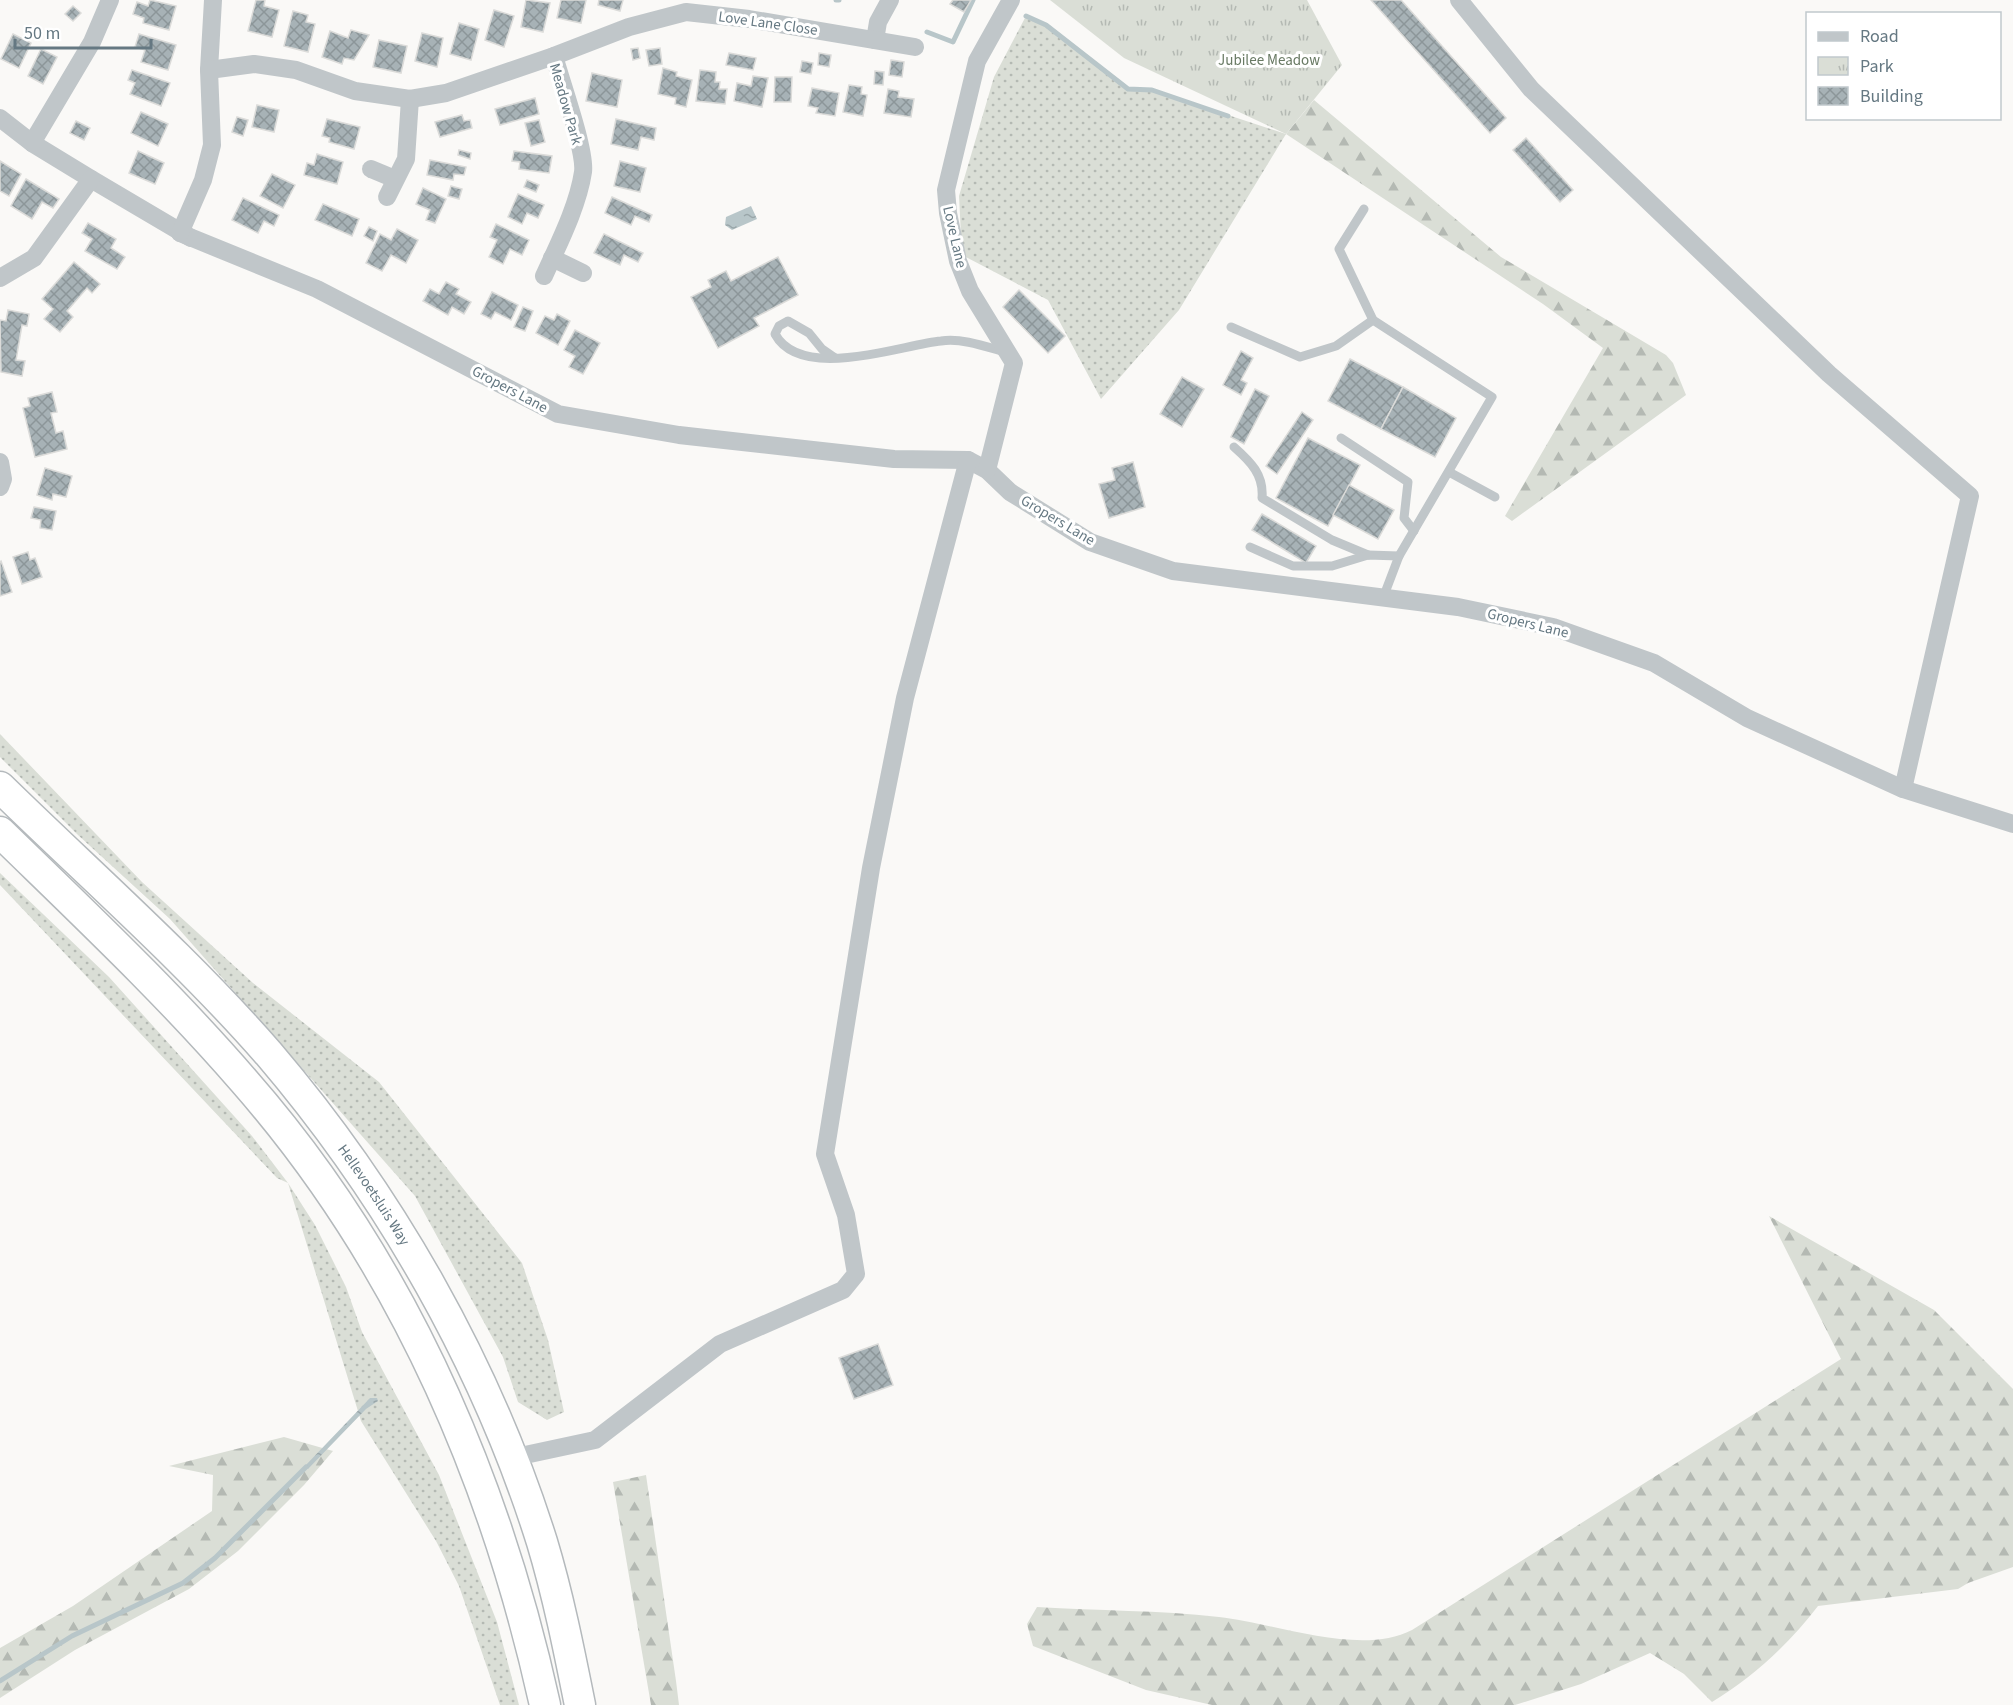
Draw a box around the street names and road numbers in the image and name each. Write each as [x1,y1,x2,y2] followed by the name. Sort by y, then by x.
[717,6,819,41] street label: Love Lane Close
[544,61,587,148] street label: Meadow Park
[937,204,972,270] street label: Love Lane
[468,361,551,418] street label: Gropers Lane
[1017,490,1099,551] street label: Gropers Lane
[1485,603,1571,644] street label: Gropers Lane
[332,1140,415,1250] street label: Hellevoetsluis Way

